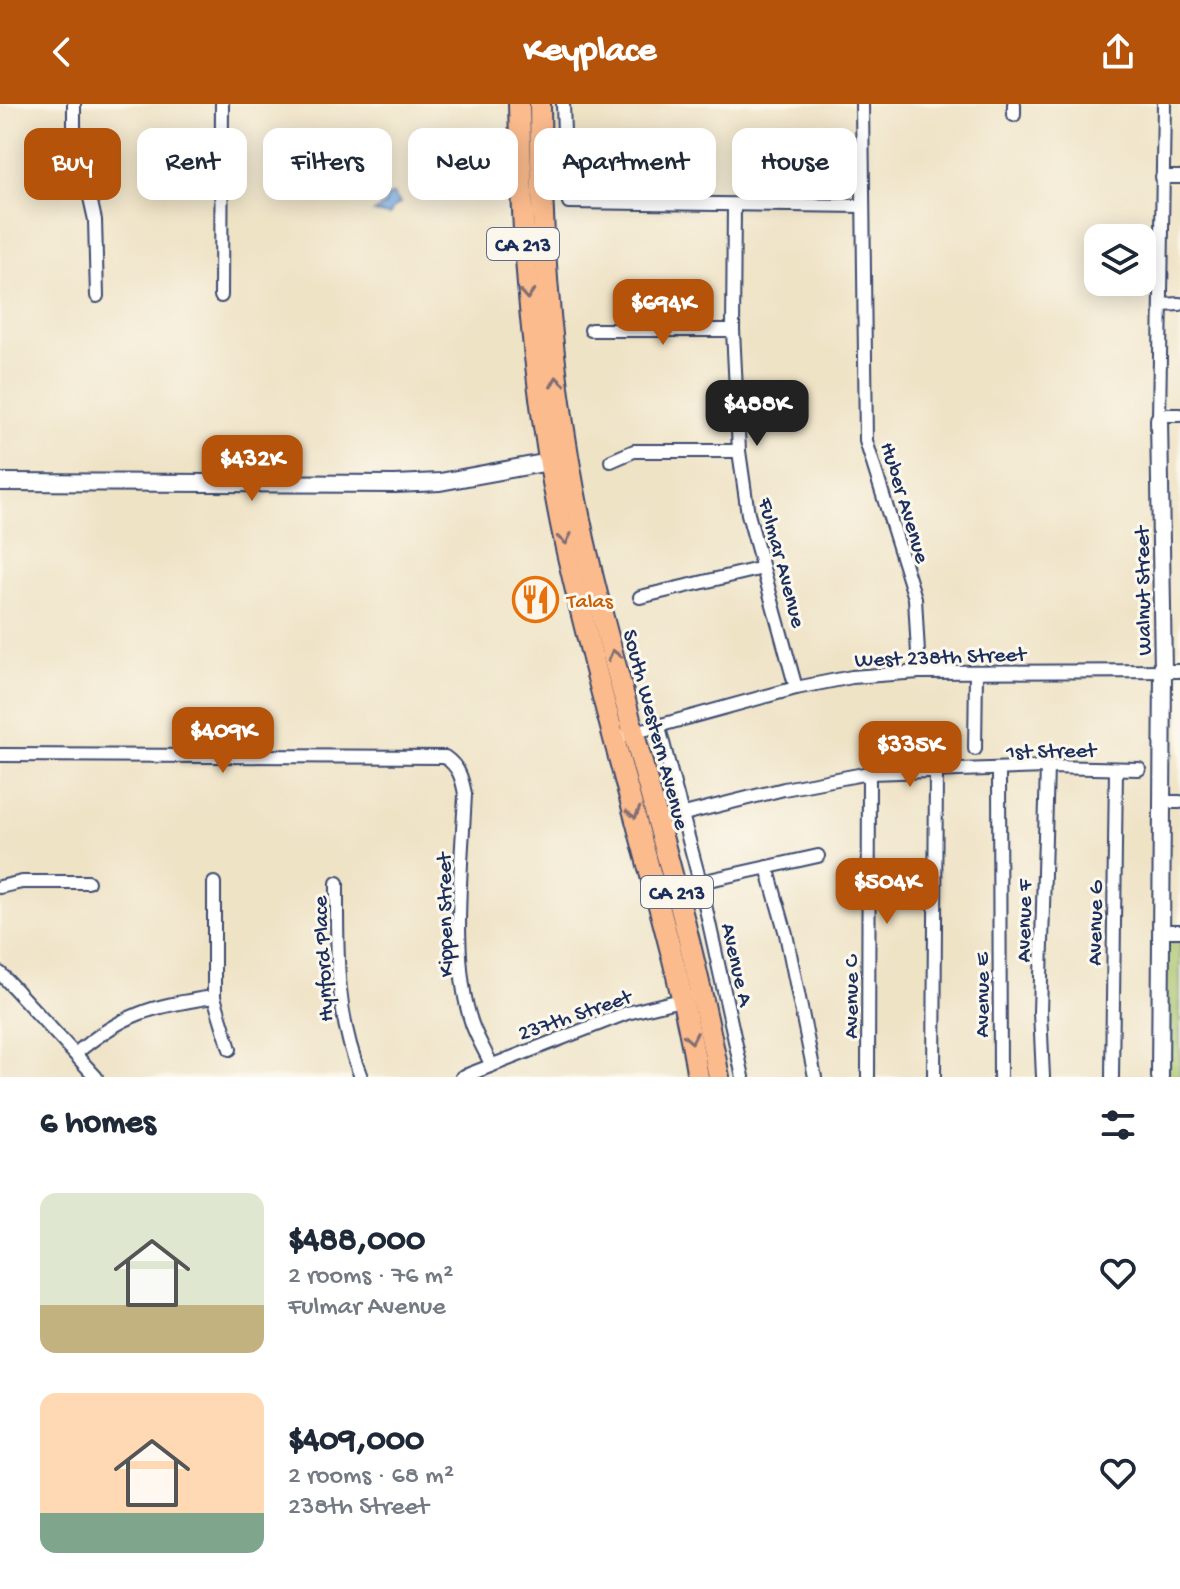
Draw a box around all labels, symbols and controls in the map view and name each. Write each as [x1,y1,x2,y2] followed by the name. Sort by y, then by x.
[40,30,84,74] icon: back
[1096,30,1140,74] icon: share
[524,31,656,74] text: Keyplace
[24,128,121,200] chip: Buy
[137,128,247,200] chip: Rent
[263,128,392,200] chip: Filters
[408,128,518,200] chip: New
[534,128,716,200] chip: Apartment
[732,128,857,200] chip: House
[1084,224,1156,296] map controls
[1084,224,1156,296] button: layers
[487,228,559,260] road number: CA 213
[607,279,719,347] pin: $694K
[518,288,535,301] one-way arrow
[631,289,695,320] text: $694K
[549,375,566,388] one-way arrow
[701,380,813,448] pin: $488K
[724,390,790,421] text: $488K
[196,435,308,503] pin: $432K
[872,440,934,567] street label: Huber Avenue
[220,445,284,476] text: $432K
[750,494,810,631] street label: Fulmar Avenue
[1131,524,1159,656] street label: Walnut Street
[555,532,572,546] one-way arrow
[512,575,560,623] restaurant icon: Talas
[565,590,614,616] place label: Talas
[615,627,694,834] street label: South Western Avenue
[854,643,1028,675] street label: West 238th Street
[607,649,623,663] one-way arrow
[167,707,279,775] pin: $409K
[190,717,256,748] text: $409K
[854,721,966,789] pin: $335K
[877,731,943,762] text: $335K
[1005,739,1098,767] street label: 1st Street
[625,806,641,820] one-way arrow
[433,851,461,977] street label: Kippen Street
[831,858,943,926] pin: $504K
[854,868,920,899] text: $504K
[641,876,713,908] road number: CA 213
[1012,878,1040,963] street label: Avenue F
[1083,879,1111,966] street label: Avenue G
[309,895,341,1022] street label: Hynford Place
[713,921,757,1010] street label: Avenue A
[971,951,997,1038] street label: Avenue E
[840,953,866,1039] street label: Avenue C
[515,985,637,1048] street label: 237th Street
[682,1031,699,1044] one-way arrow
[1096,1103,1140,1147] icon: filters
[40,1105,155,1145] text: 6 homes
[288,1222,425,1262] text: $488,000
[104,1225,200,1321] icon: home
[1096,1251,1140,1295] icon: heart
[288,1262,453,1293] text: 2 rooms · 76 m²
[288,1293,446,1324] text: Fulmar Avenue
[288,1422,424,1462] text: $409,000
[104,1425,200,1521] icon: home
[1096,1451,1140,1495] icon: heart
[288,1462,454,1493] text: 2 rooms · 68 m²
[288,1493,429,1524] text: 238th Street

